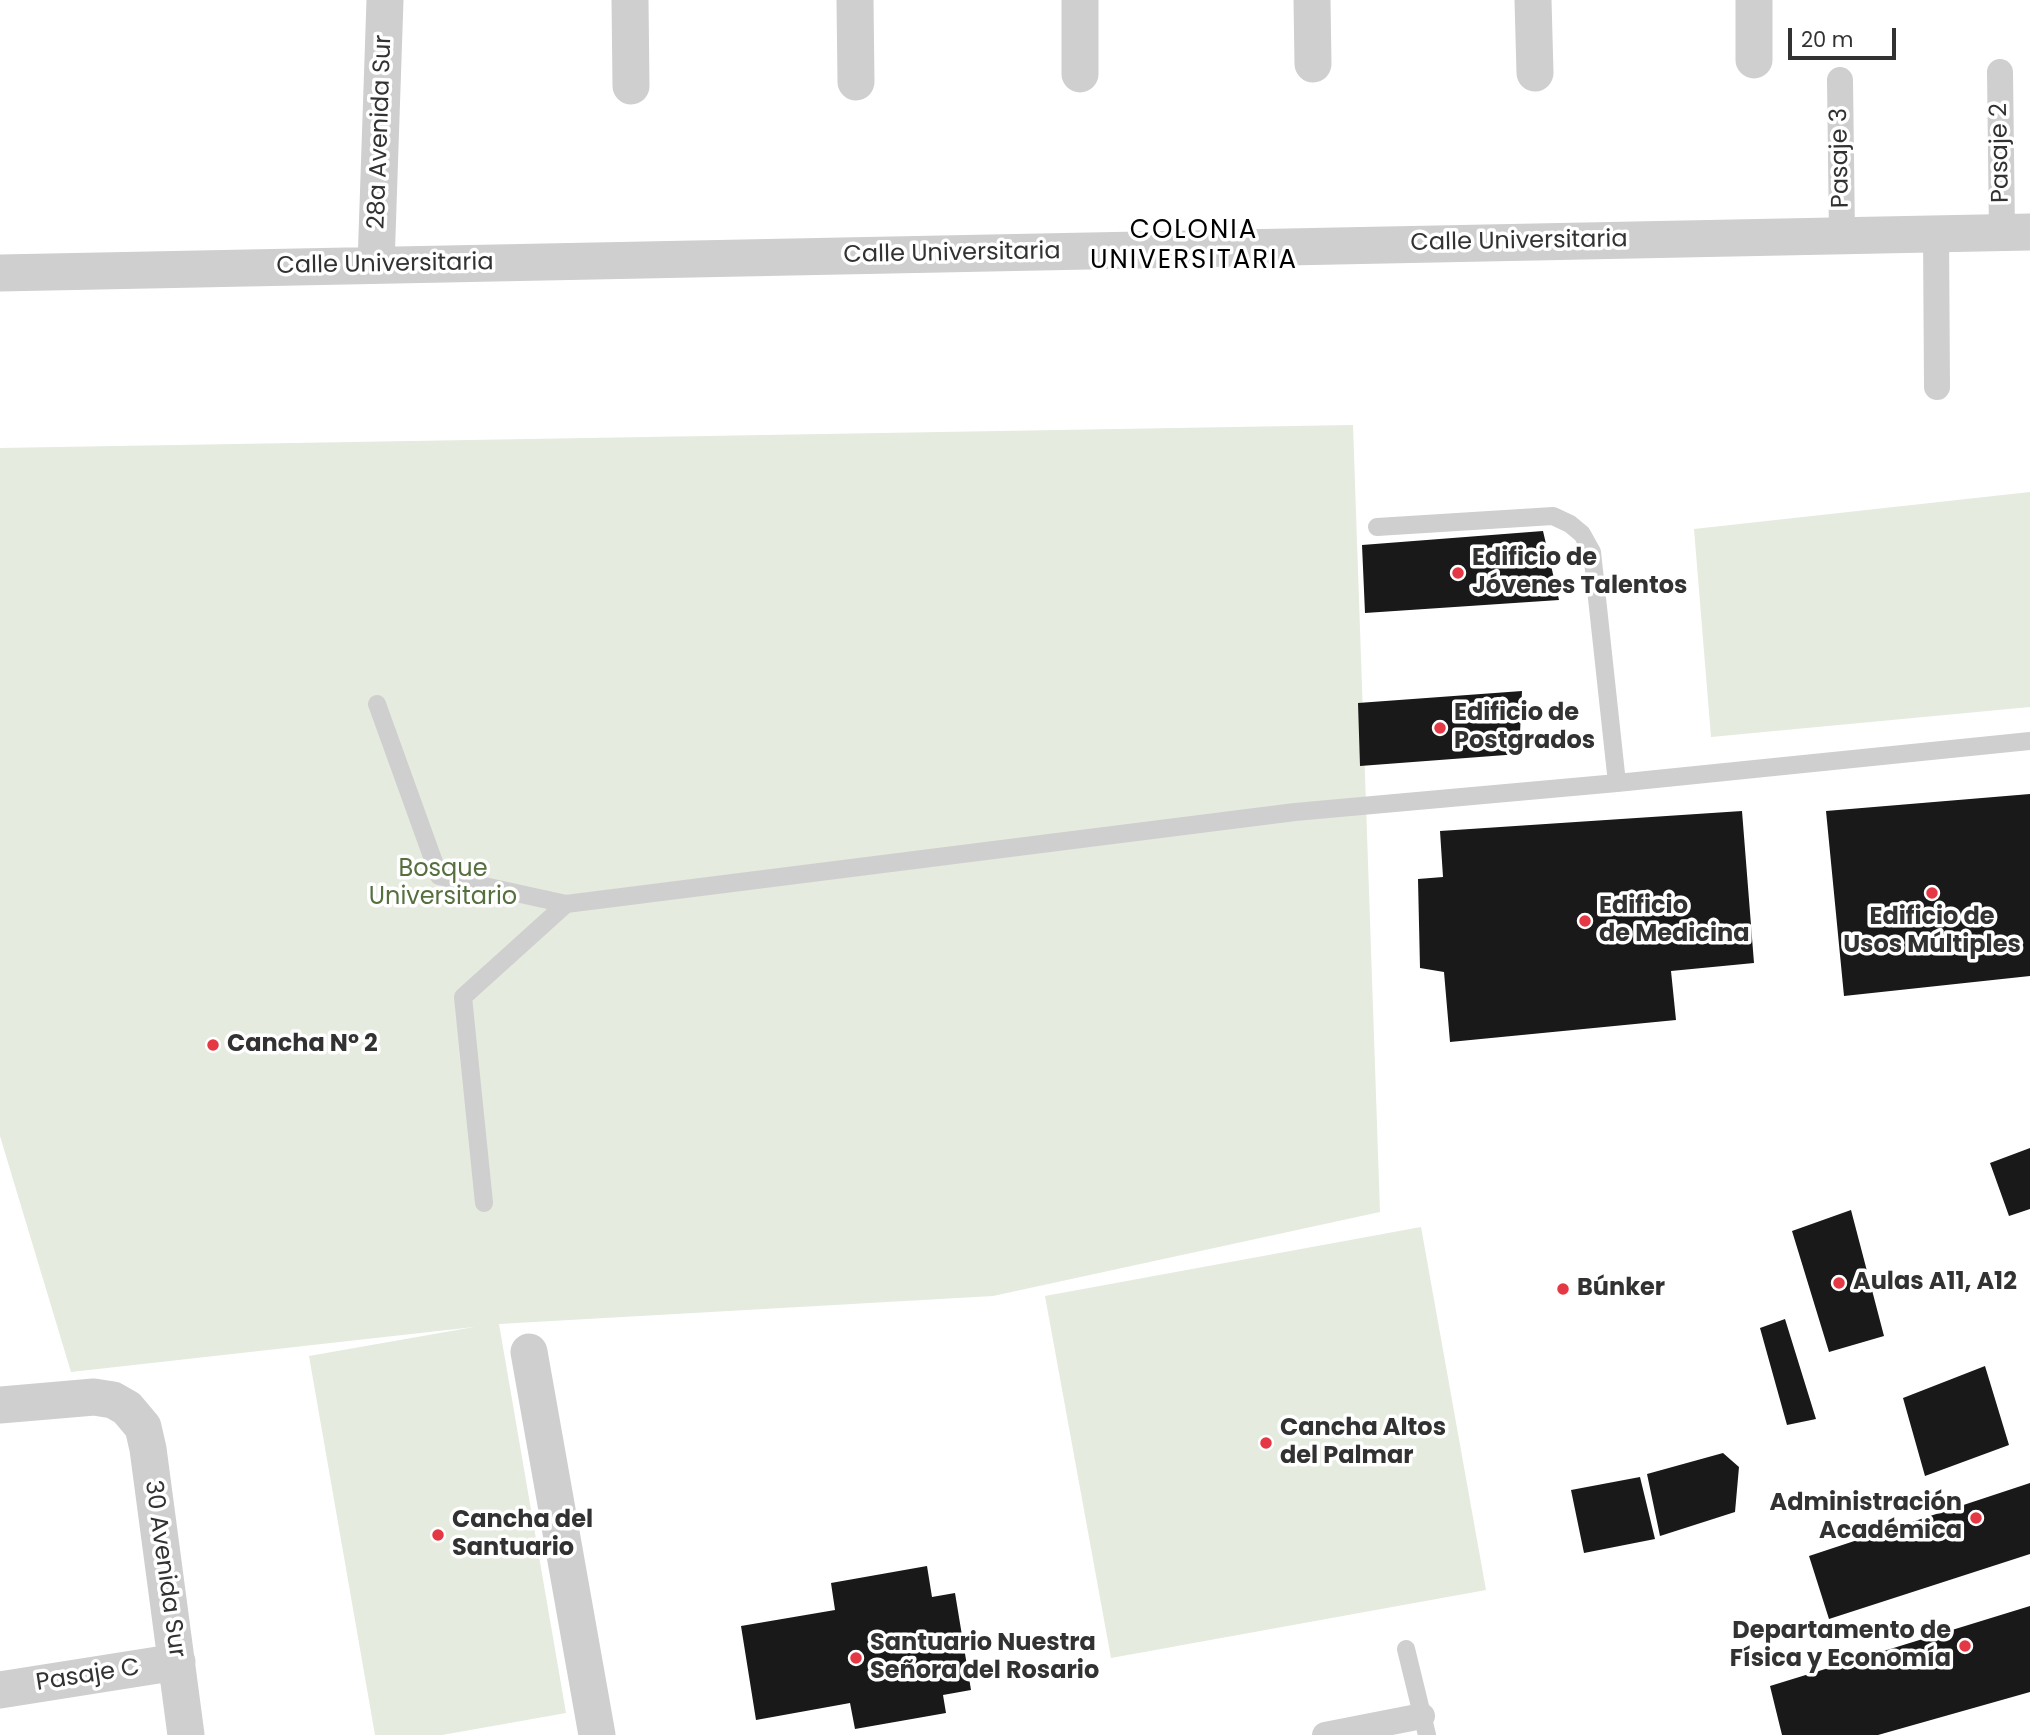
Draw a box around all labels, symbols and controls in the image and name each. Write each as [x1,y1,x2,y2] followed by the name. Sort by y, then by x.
[1792,14,1900,58] scale bar
[1801,25,1854,54] text: 20 m
[363,34,399,230] street label: 28a Avenida Sur
[1986,103,2016,203] street label: Pasaje 2
[1826,108,1856,208] street label: Pasaje 3
[1092,215,1296,276] district label: COLONIA UNIVERSITARIA
[1410,226,1628,258] street label: Calle Universitaria
[843,238,1061,270] street label: Calle Universitaria
[276,249,494,281] street label: Calle Universitaria
[1472,545,1687,601] place label: Edificio de Jóvenes Talentos
[1450,565,1466,581] marker: Edificio de Jóvenes Talentos
[1454,700,1595,756] place label: Edificio de Postgrados
[1432,720,1448,736] marker: Edificio de Postgrados
[369,856,517,912] park label: Bosque Universitario
[1924,885,1940,901] marker: Edificio de Usos Múltiples
[1599,893,1749,949] place label: Edificio de Medicina
[1843,904,2021,960] place label: Edificio de Usos Múltiples
[1577,913,1593,929] marker: Edificio de Medicina
[227,1031,378,1059] place label: Cancha Nº 2
[205,1037,221,1053] marker: Cancha Nº 2
[1853,1269,2017,1297] place label: Aulas A11, A12
[1577,1275,1665,1303] place label: Búnker
[1831,1275,1847,1291] marker: Aulas A11, A12
[1555,1281,1571,1297] marker: Búnker
[1280,1415,1446,1471] place label: Cancha Altos del Palmar
[1258,1435,1274,1451] marker: Cancha Altos del Palmar
[137,1479,191,1659] street label: 30 Avenida Sur
[1769,1490,1962,1546] place label: Administración Académica
[452,1507,593,1563] place label: Cancha del Santuario
[1968,1510,1984,1526] marker: Administración Académica
[430,1527,446,1543] marker: Cancha del Santuario
[1730,1618,1951,1674] place label: Departamento de Física y Economía
[870,1630,1099,1686] place label: Santuario Nuestra Señora del Rosario
[1957,1638,1973,1654] marker: Departamento de Física y Economía
[848,1650,864,1666] marker: Santuario Nuestra Señora del Rosario
[34,1654,142,1698] street label: Pasaje C

